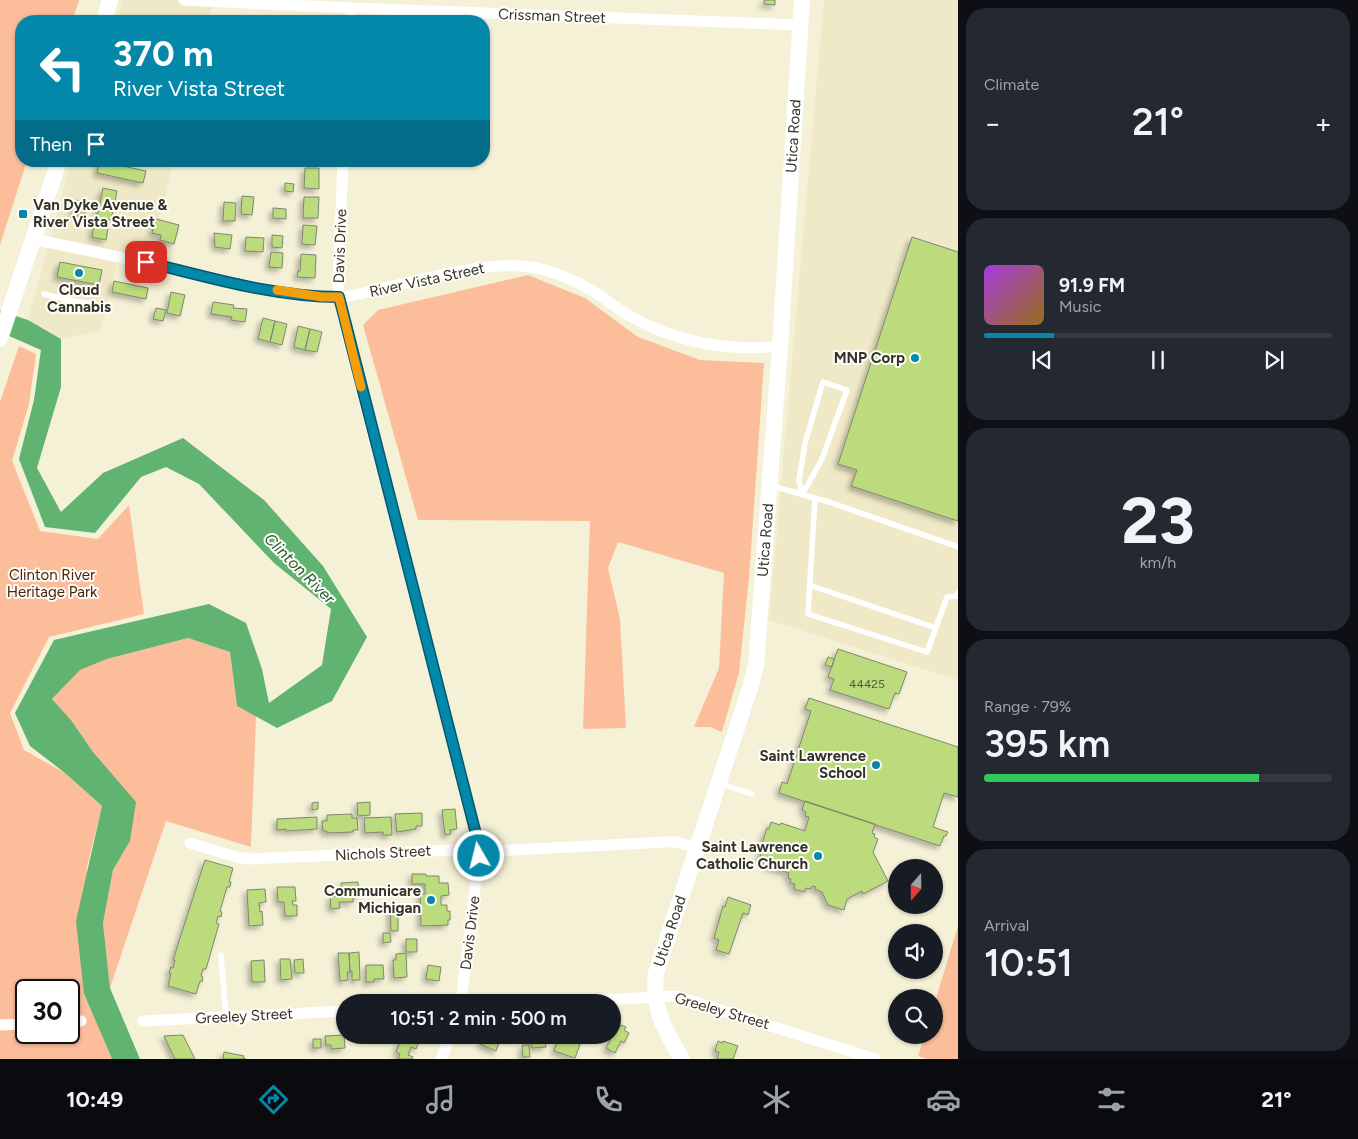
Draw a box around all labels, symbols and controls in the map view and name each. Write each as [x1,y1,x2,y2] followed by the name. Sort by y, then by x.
[498,5,607,27] street label: Crissman Street
[113,33,213,75] text: 370 m
[30,35,95,100] icon: left
[113,75,285,102] text: River Vista Street
[984,75,1039,94] text: Climate
[782,99,805,174] street label: Utica Road
[1132,99,1184,145] text: 21°
[984,106,1001,140] text: −
[1315,106,1332,140] text: +
[82,130,110,158] icon: arrive
[30,133,72,156] text: Then
[33,196,167,231] place label: Van Dyke Avenue & River Vista Street
[17,208,29,220] marker: Van Dyke Avenue & River Vista Street
[330,208,350,284] street label: Davis Drive
[125,241,167,283] pin
[132,248,160,276] icon: arrive
[368,259,487,301] street label: River Vista Street
[73,267,85,279] marker: Cloud Cannabis
[1059,274,1125,297] text: 91.9 FM
[47,281,111,316] place label: Cloud Cannabis
[1059,297,1101,316] text: Music
[1028,346,1056,374] icon: previous
[1144,346,1172,374] icon: pause
[1260,346,1288,374] icon: next
[834,349,905,367] place label: MNP Corp
[909,352,921,364] marker: MNP Corp
[1121,481,1195,559] text: 23
[754,503,777,578] street label: Utica Road
[260,529,339,608] water label: Clinton River
[1140,553,1176,572] text: km/h
[7,566,98,601] park label: Clinton River Heritage Park
[849,677,885,691] house number: 44425
[984,697,1071,716] text: Range · 79%
[984,721,1110,767] text: 395 km
[759,747,867,782] place label: Saint Lawrence School
[870,759,882,771] marker: Saint Lawrence School
[452,829,504,881] position arrow
[696,838,809,873] place label: Saint Lawrence Catholic Church
[334,841,432,865] street label: Nichols Street
[812,850,824,862] marker: Saint Lawrence Catholic Church
[888,859,942,914] north arrow
[888,859,943,1044] map controls
[324,882,422,917] place label: Communicare Michigan
[650,893,690,969] street label: Utica Road
[425,894,437,906] marker: Communicare Michigan
[457,895,483,971] street label: Davis Drive
[984,916,1029,935] text: Arrival
[888,924,943,979] button: sound
[984,940,1073,986] text: 10:51
[15,979,80,1044] speed limit sign: 30
[673,989,772,1033] street label: Greeley Street
[888,989,943,1044] button: search
[195,1004,294,1028] street label: Greeley Street
[390,1007,567,1030] text: 10:51 · 2 min · 500 m
[256,1082,291,1117] icon: directions
[423,1082,458,1117] icon: music
[591,1082,626,1117] icon: phone
[759,1082,794,1117] icon: climate
[926,1082,961,1117] icon: car
[1094,1082,1129,1117] icon: filters
[66,1086,123,1113] text: 10:49
[1261,1086,1292,1113] text: 21°

